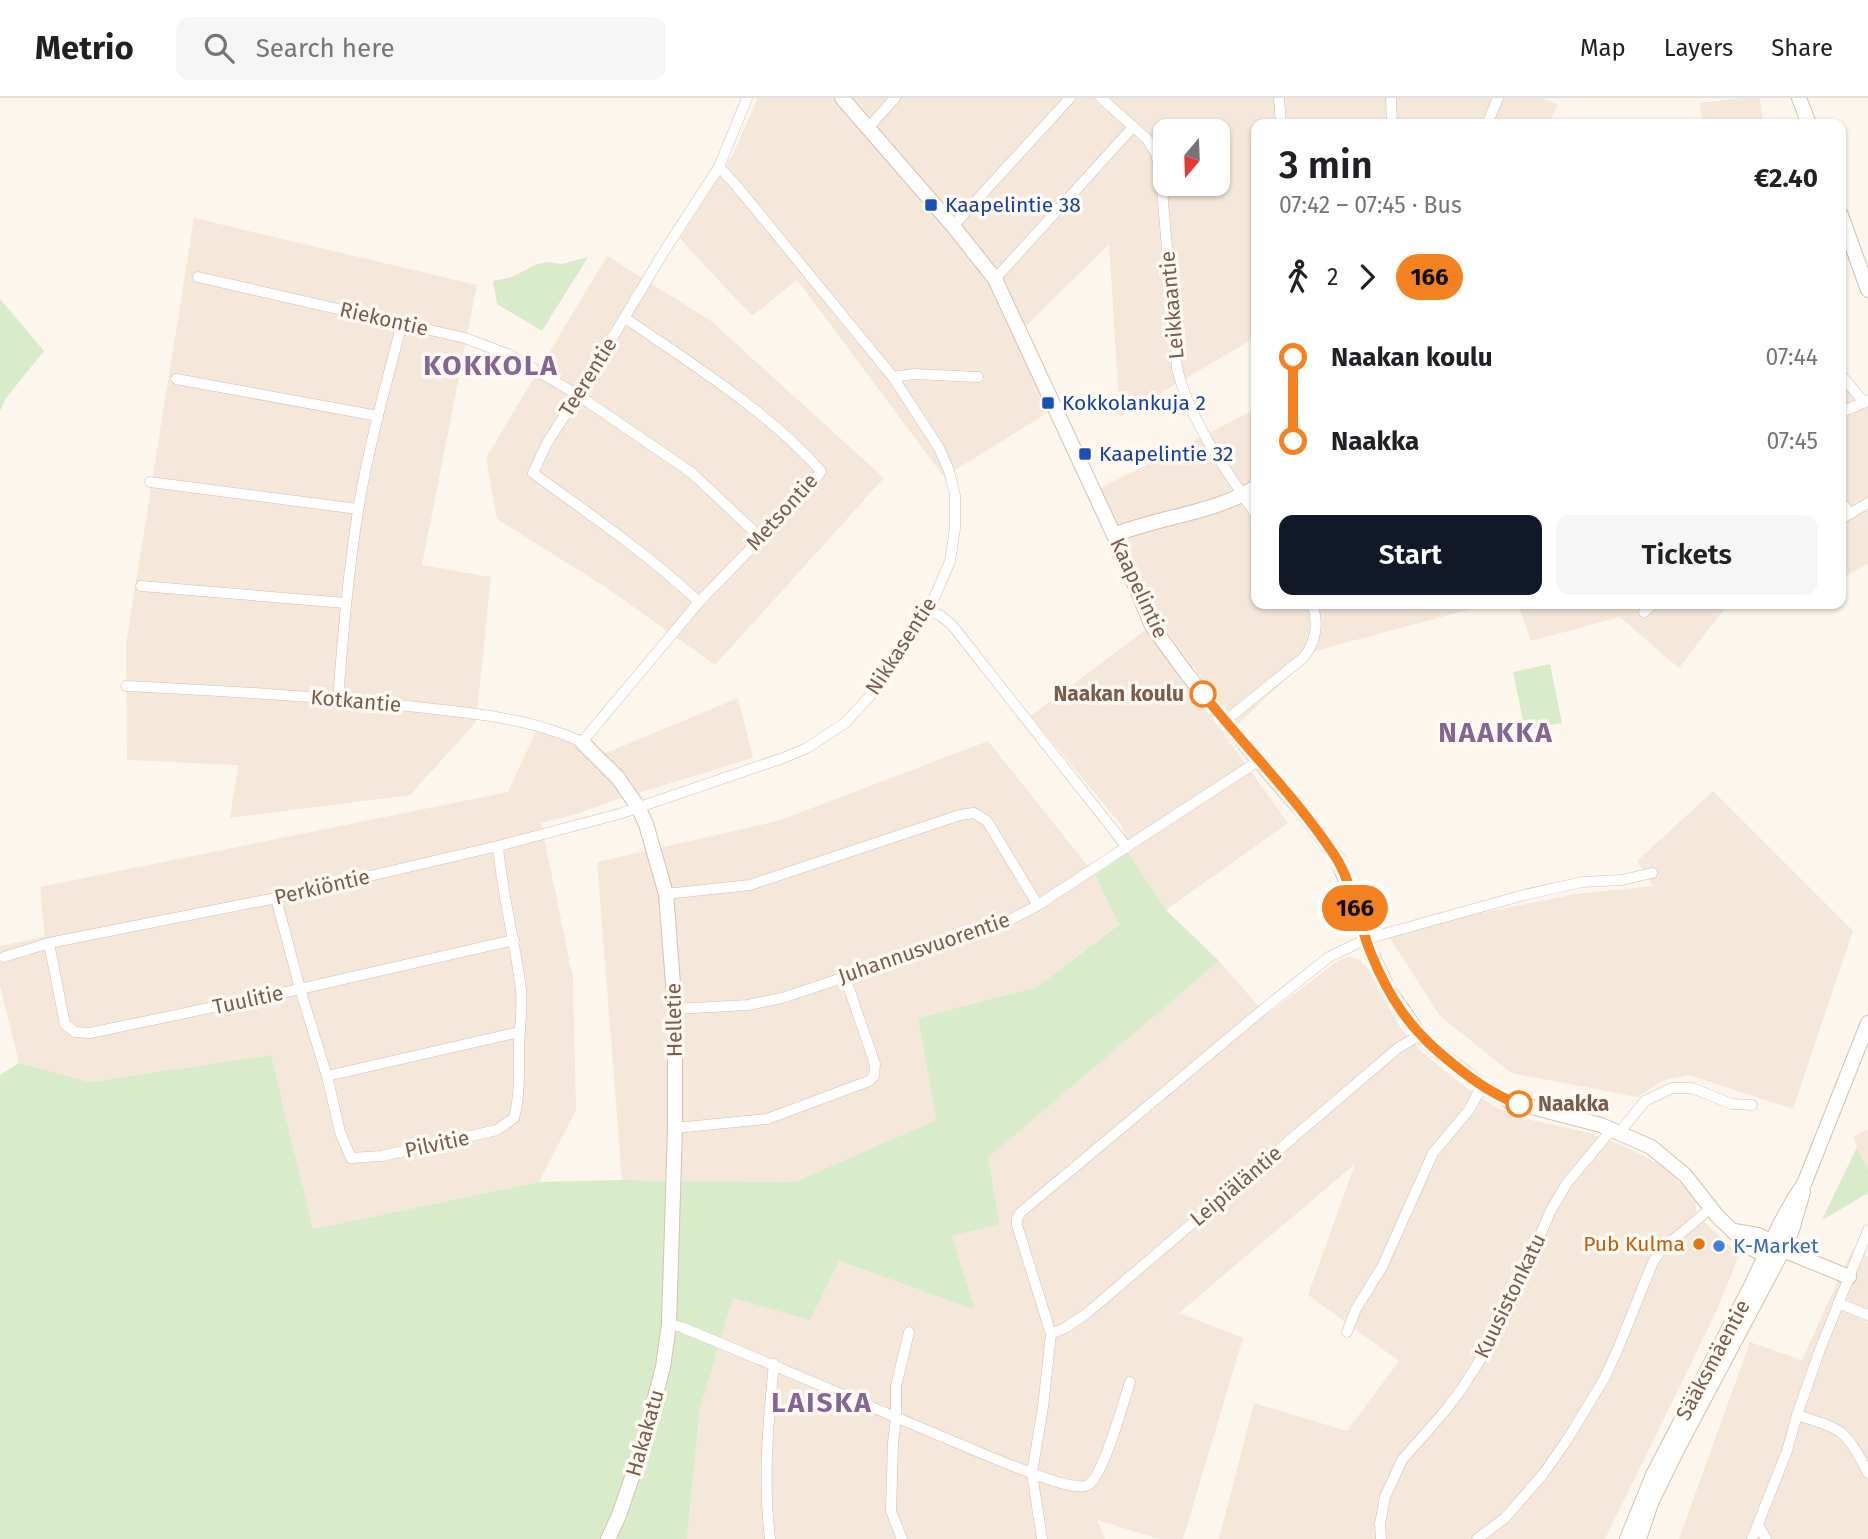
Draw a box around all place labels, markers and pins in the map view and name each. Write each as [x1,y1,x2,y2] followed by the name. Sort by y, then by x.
[945,192,1081,218] place label: Kaapelintie 38
[923,197,939,213] marker: Kaapelintie 38
[1062,390,1206,416] place label: Kokkolankuja 2
[1040,395,1056,411] marker: Kokkolankuja 2
[1099,441,1233,467] place label: Kaapelintie 32
[1077,446,1093,462] marker: Kaapelintie 32
[1053,681,1184,707] place label: Naakan koulu
[1190,681,1216,707] marker: Naakan koulu
[1506,1091,1532,1117] marker: Naakka
[1538,1091,1609,1117] place label: Naakka
[1583,1231,1685,1257] place label: Pub Kulma
[1733,1233,1819,1259] place label: K-Market
[1691,1236,1707,1252] marker: Pub Kulma
[1711,1238,1727,1254] marker: K-Market

